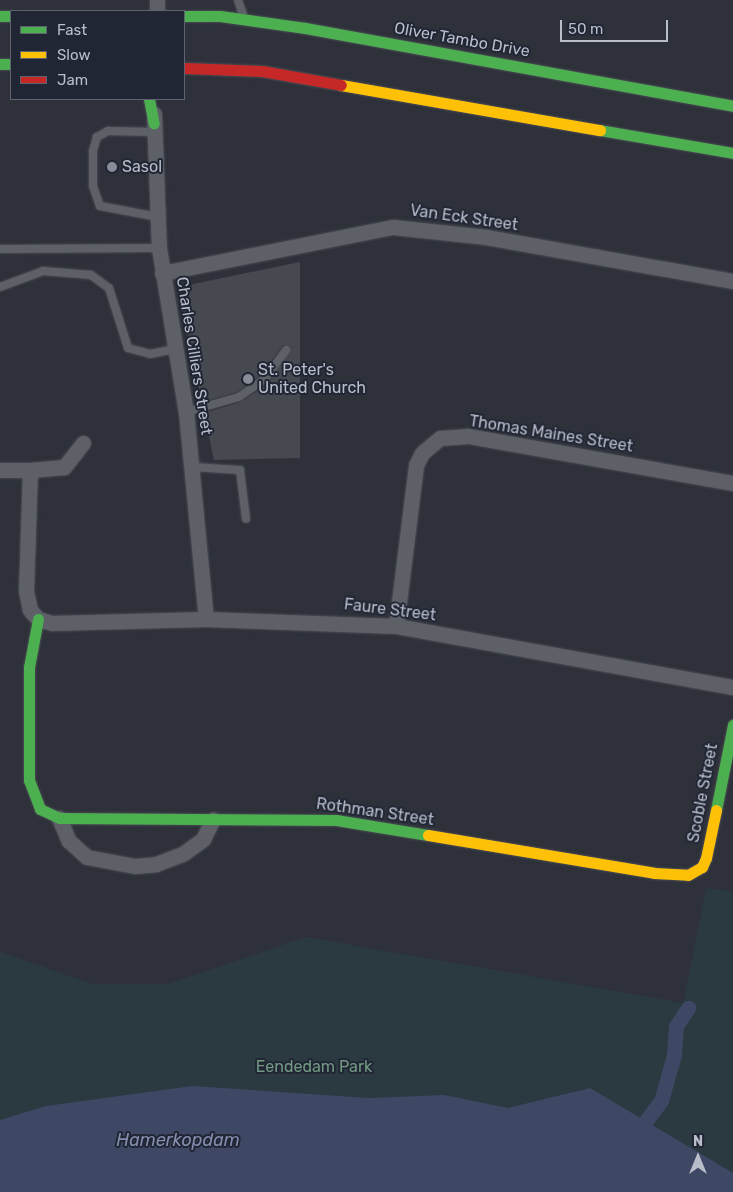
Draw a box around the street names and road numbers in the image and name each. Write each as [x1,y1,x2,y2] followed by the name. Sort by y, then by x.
[392,19,532,61] street label: Oliver Tambo Drive
[409,201,519,235] street label: Van Eck Street
[172,276,216,436] street label: Charles Cilliers Street
[468,412,634,456] street label: Thomas Maines Street
[343,595,437,625] street label: Faure Street
[684,742,722,844] street label: Scoble Street
[315,794,435,830] street label: Rothman Street

